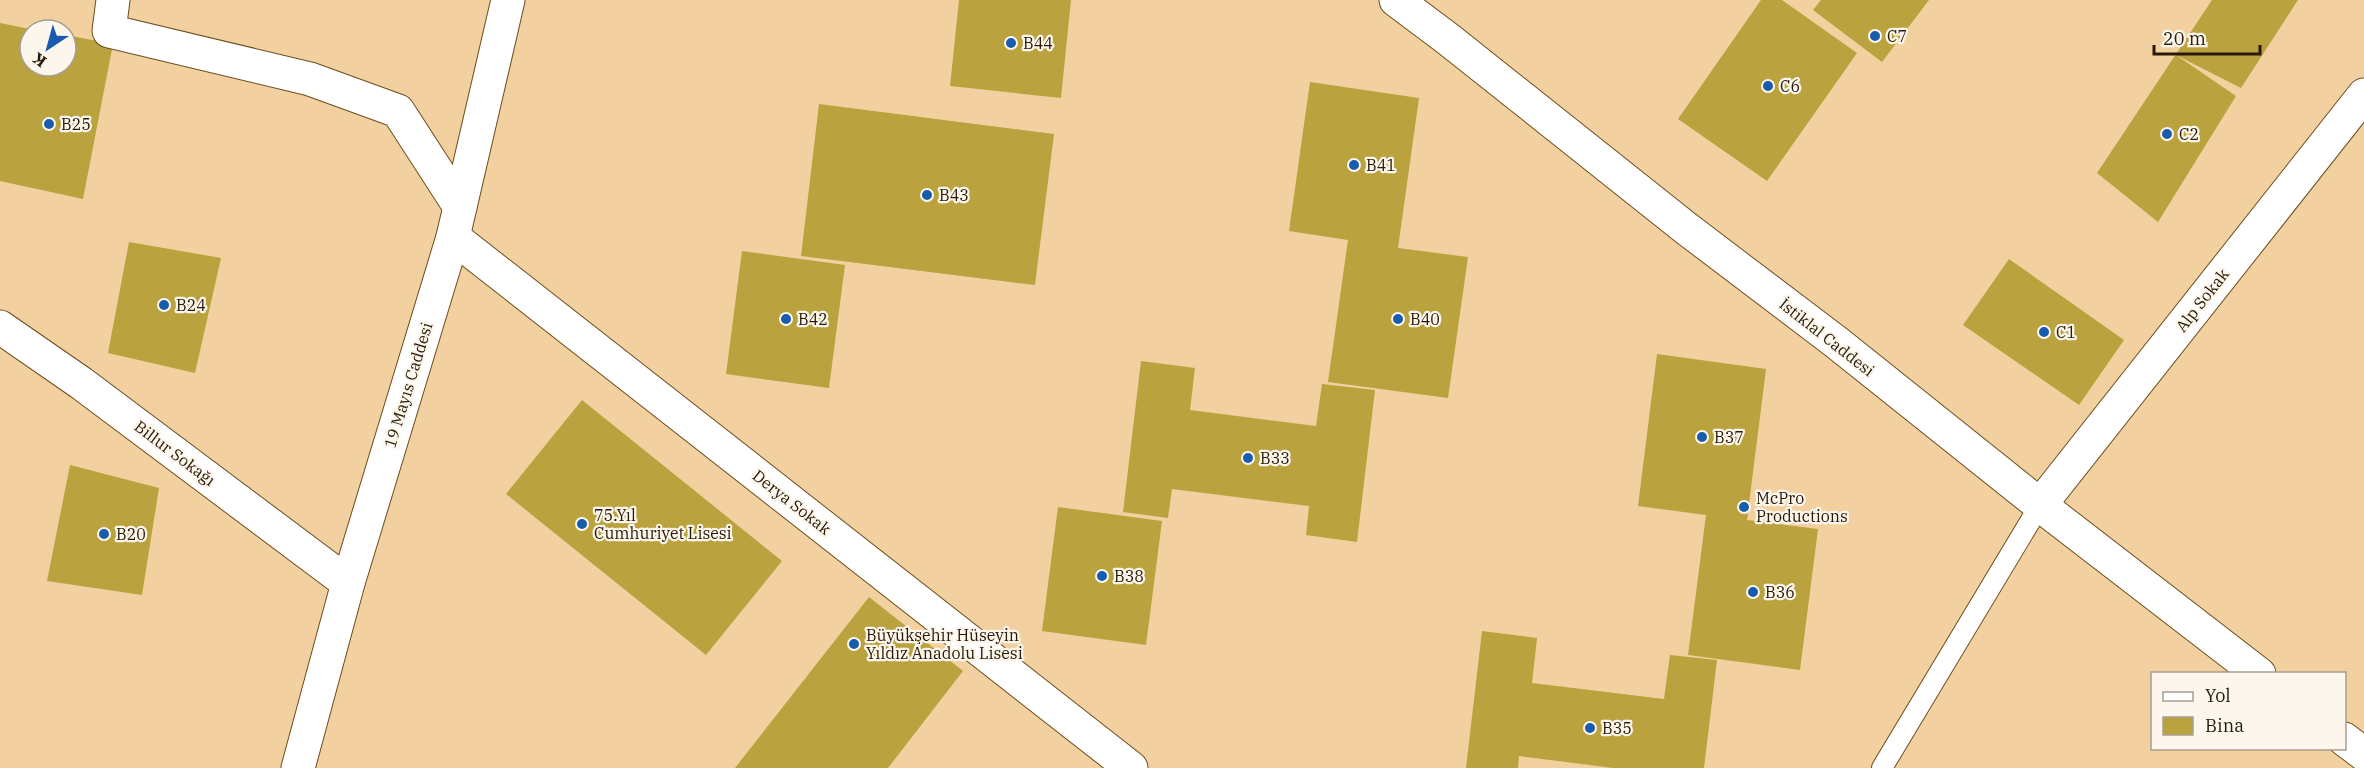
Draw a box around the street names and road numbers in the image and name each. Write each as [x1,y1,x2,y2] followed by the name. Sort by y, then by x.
[2171,264,2233,336] street label: Alp Sokak
[1775,294,1879,380] street label: İstiklal Caddesi
[379,320,437,450] street label: 19 Mayıs Caddesi
[131,416,219,490] street label: Billur Sokağı
[749,465,836,539] street label: Derya Sokak

